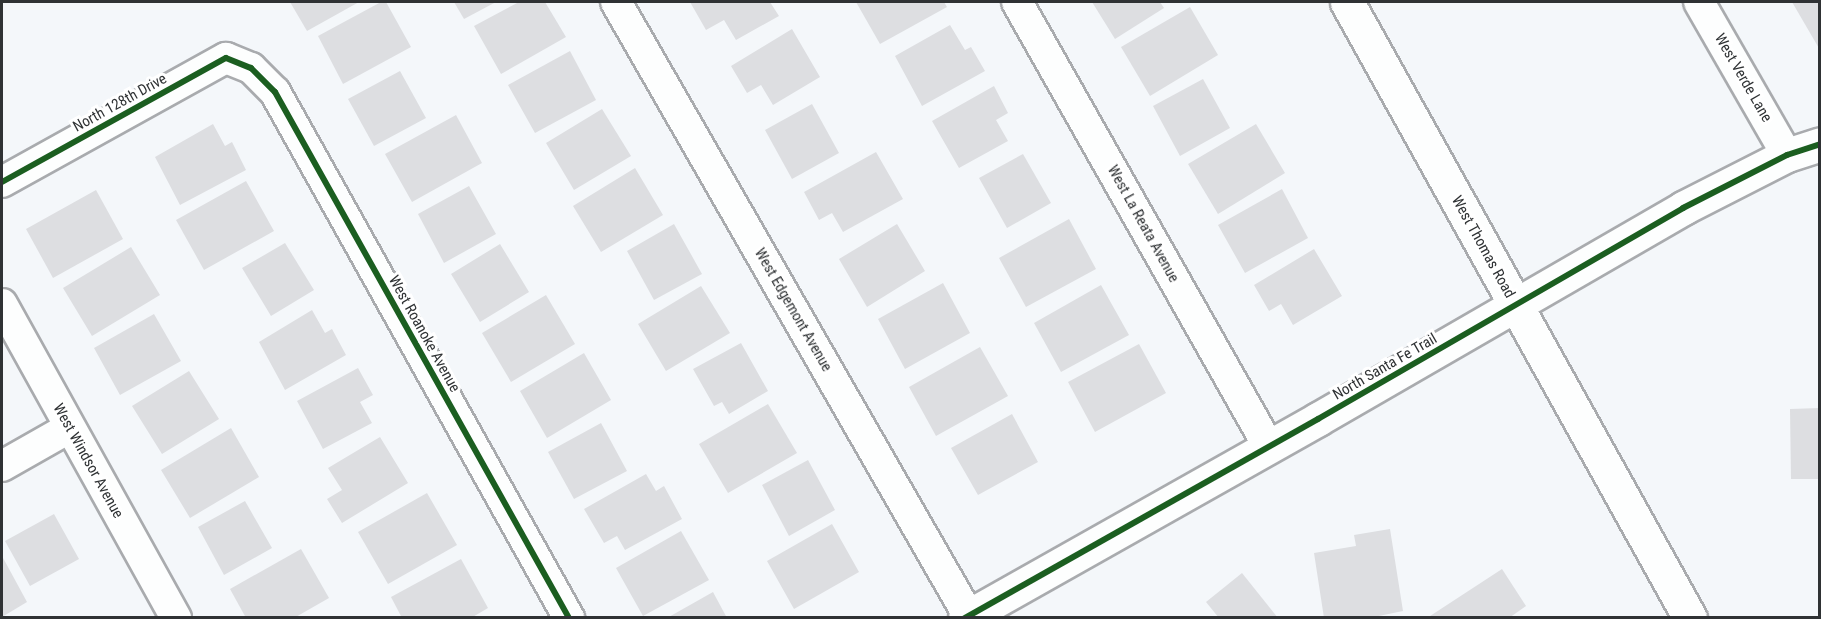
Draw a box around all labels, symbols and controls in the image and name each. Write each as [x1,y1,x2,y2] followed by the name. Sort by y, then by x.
[1710,31,1776,125] street label: West Verde Lane
[70,70,170,136] street label: North 128th Drive
[1103,162,1183,286] street label: West La Reata Avenue
[1447,193,1519,301] street label: West Thomas Road
[750,245,836,375] street label: West Edgemont Avenue
[384,272,464,396] street label: West Roanoke Avenue
[1330,330,1440,404] street label: North Santa Fe Trail
[49,401,127,521] street label: West Windsor Avenue

